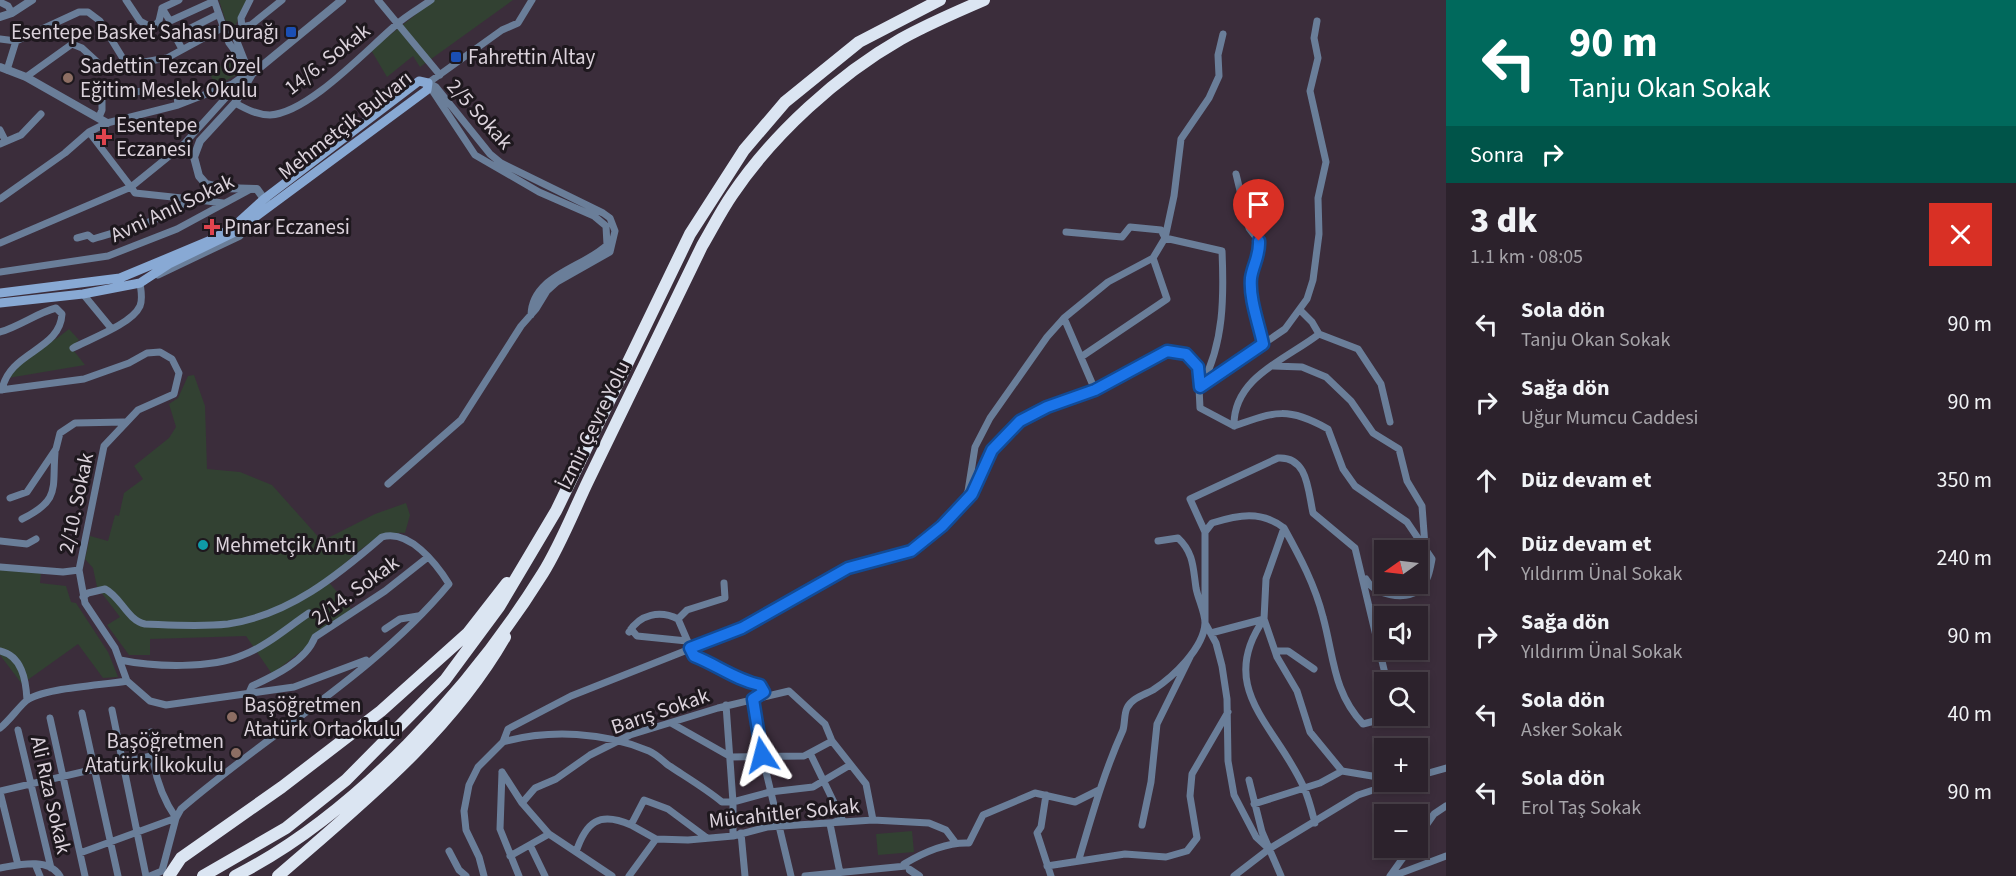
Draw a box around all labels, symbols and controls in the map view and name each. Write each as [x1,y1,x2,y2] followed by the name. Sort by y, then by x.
[1569,13,1658,73] text: 90 m
[278,15,377,102] street label: 14/6. Sokak
[11,17,279,47] place label: Esentepe Basket Sahası Durağı
[1470,24,1548,102] icon: left
[284,25,298,39] marker: Esentepe Basket Sahası Durağı
[468,42,596,72] place label: Fahrettin Altay
[449,50,463,64] marker: Fahrettin Altay
[80,51,261,105] place label: Sadettin Tezcan Özel Eğitim Meslek Okulu
[272,63,418,187] street label: Mehmetçik Bulvarı
[1569,69,1771,108] text: Tanju Okan Sokak
[61,71,75,85] marker: Sadettin Tezcan Özel Eğitim Meslek Okulu
[440,72,520,157] street label: 2/5 Sokak
[116,110,197,164] place label: Esentepe Eczanesi
[97,130,111,144] marker: Esentepe Eczanesi
[1536,138,1569,171] icon: right
[1470,139,1524,171] text: Sonra
[105,166,239,250] street label: Avni Anıl Sokak
[1233,179,1284,241] pin
[1242,188,1275,221] icon: arrive
[1470,195,1537,246] text: 3 dk
[1929,203,1992,266] button: close
[224,212,350,242] place label: Pınar Eczanesi
[205,220,219,234] marker: Pınar Eczanesi
[1470,243,1583,271] text: 1.1 km · 08:05
[1521,294,1605,326] text: Sola dön
[1470,308,1503,341] icon: left
[1947,308,1992,340] text: 90 m
[1521,326,1670,354] text: Tanju Okan Sokak
[549,356,637,494] street label: İzmir Çevre Yolu
[1521,372,1610,404] text: Sağa dön
[1470,386,1503,419] icon: right
[1947,386,1992,418] text: 90 m
[1521,404,1699,432] text: Uğur Mumcu Caddesi
[51,449,101,556] street label: 2/10. Sokak
[1470,464,1503,497] icon: ahead
[1521,464,1651,496] text: Düz devam et
[1937,464,1992,496] text: 350 m
[1521,528,1651,560] text: Düz devam et
[215,530,356,560] place label: Mehmetçik Anıtı
[196,538,210,552] marker: Mehmetçik Anıtı
[1374,540,1428,594] north arrow
[1374,540,1428,858] map controls
[1470,542,1503,575] icon: ahead
[1937,542,1992,574] text: 240 m
[305,548,406,632] street label: 2/14. Sokak
[1521,560,1682,588] text: Yıldırım Ünal Sokak
[1374,606,1428,660] button: sound
[1521,606,1610,638] text: Sağa dön
[1470,620,1503,653] icon: right
[1947,620,1992,652] text: 90 m
[1521,638,1682,666] text: Yıldırım Ünal Sokak
[1374,672,1428,726] button: search
[607,680,714,742] street label: Barış Sokak
[1521,684,1605,716] text: Sola dön
[244,690,401,744] place label: Başöğretmen Atatürk Ortaokulu
[1470,698,1503,731] icon: left
[1947,698,1992,730] text: 40 m
[225,710,239,724] marker: Başöğretmen Atatürk Ortaokulu
[1521,716,1622,744] text: Asker Sokak
[730,723,794,787] position arrow
[85,726,224,780] place label: Başöğretmen Atatürk İlkokulu
[23,733,79,858] street label: Ali Rıza Sokak
[1374,738,1428,792] button: +
[229,746,243,760] marker: Başöğretmen Atatürk İlkokulu
[1521,762,1605,794] text: Sola dön
[1470,776,1503,809] icon: left
[1947,776,1992,808] text: 90 m
[707,790,861,836] street label: Mücahitler Sokak
[1521,794,1641,822] text: Erol Taş Sokak
[1374,804,1428,858] button: −

